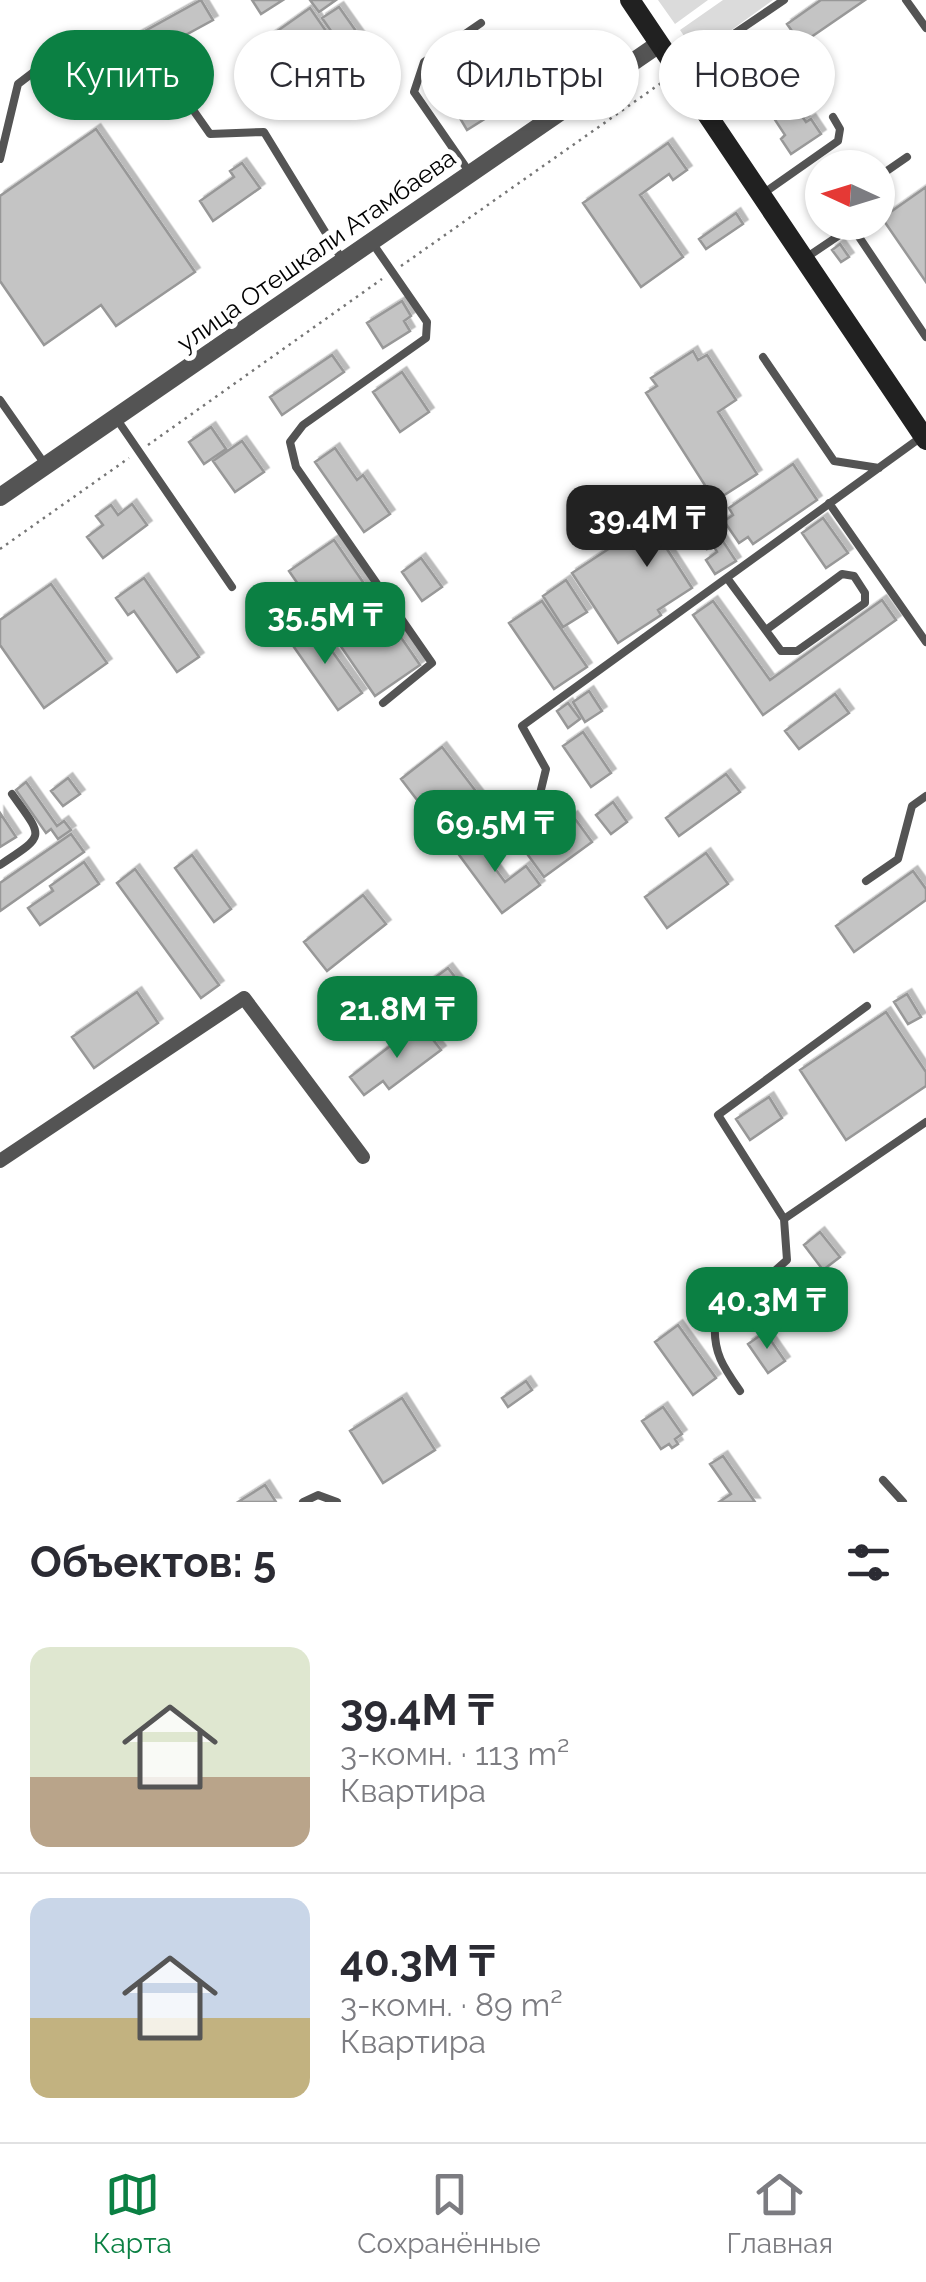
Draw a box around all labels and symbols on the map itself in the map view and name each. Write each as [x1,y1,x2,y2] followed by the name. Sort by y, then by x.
[171,142,461,358] street label: улица Отешкали Атамбаева
[805,150,895,240] north arrow
[555,485,739,570] pin: 39.4M ₸
[233,582,417,667] pin: 35.5M ₸
[403,790,587,875] pin: 69.5M ₸
[305,976,489,1061] pin: 21.8M ₸
[675,1267,859,1352] pin: 40.3M ₸

